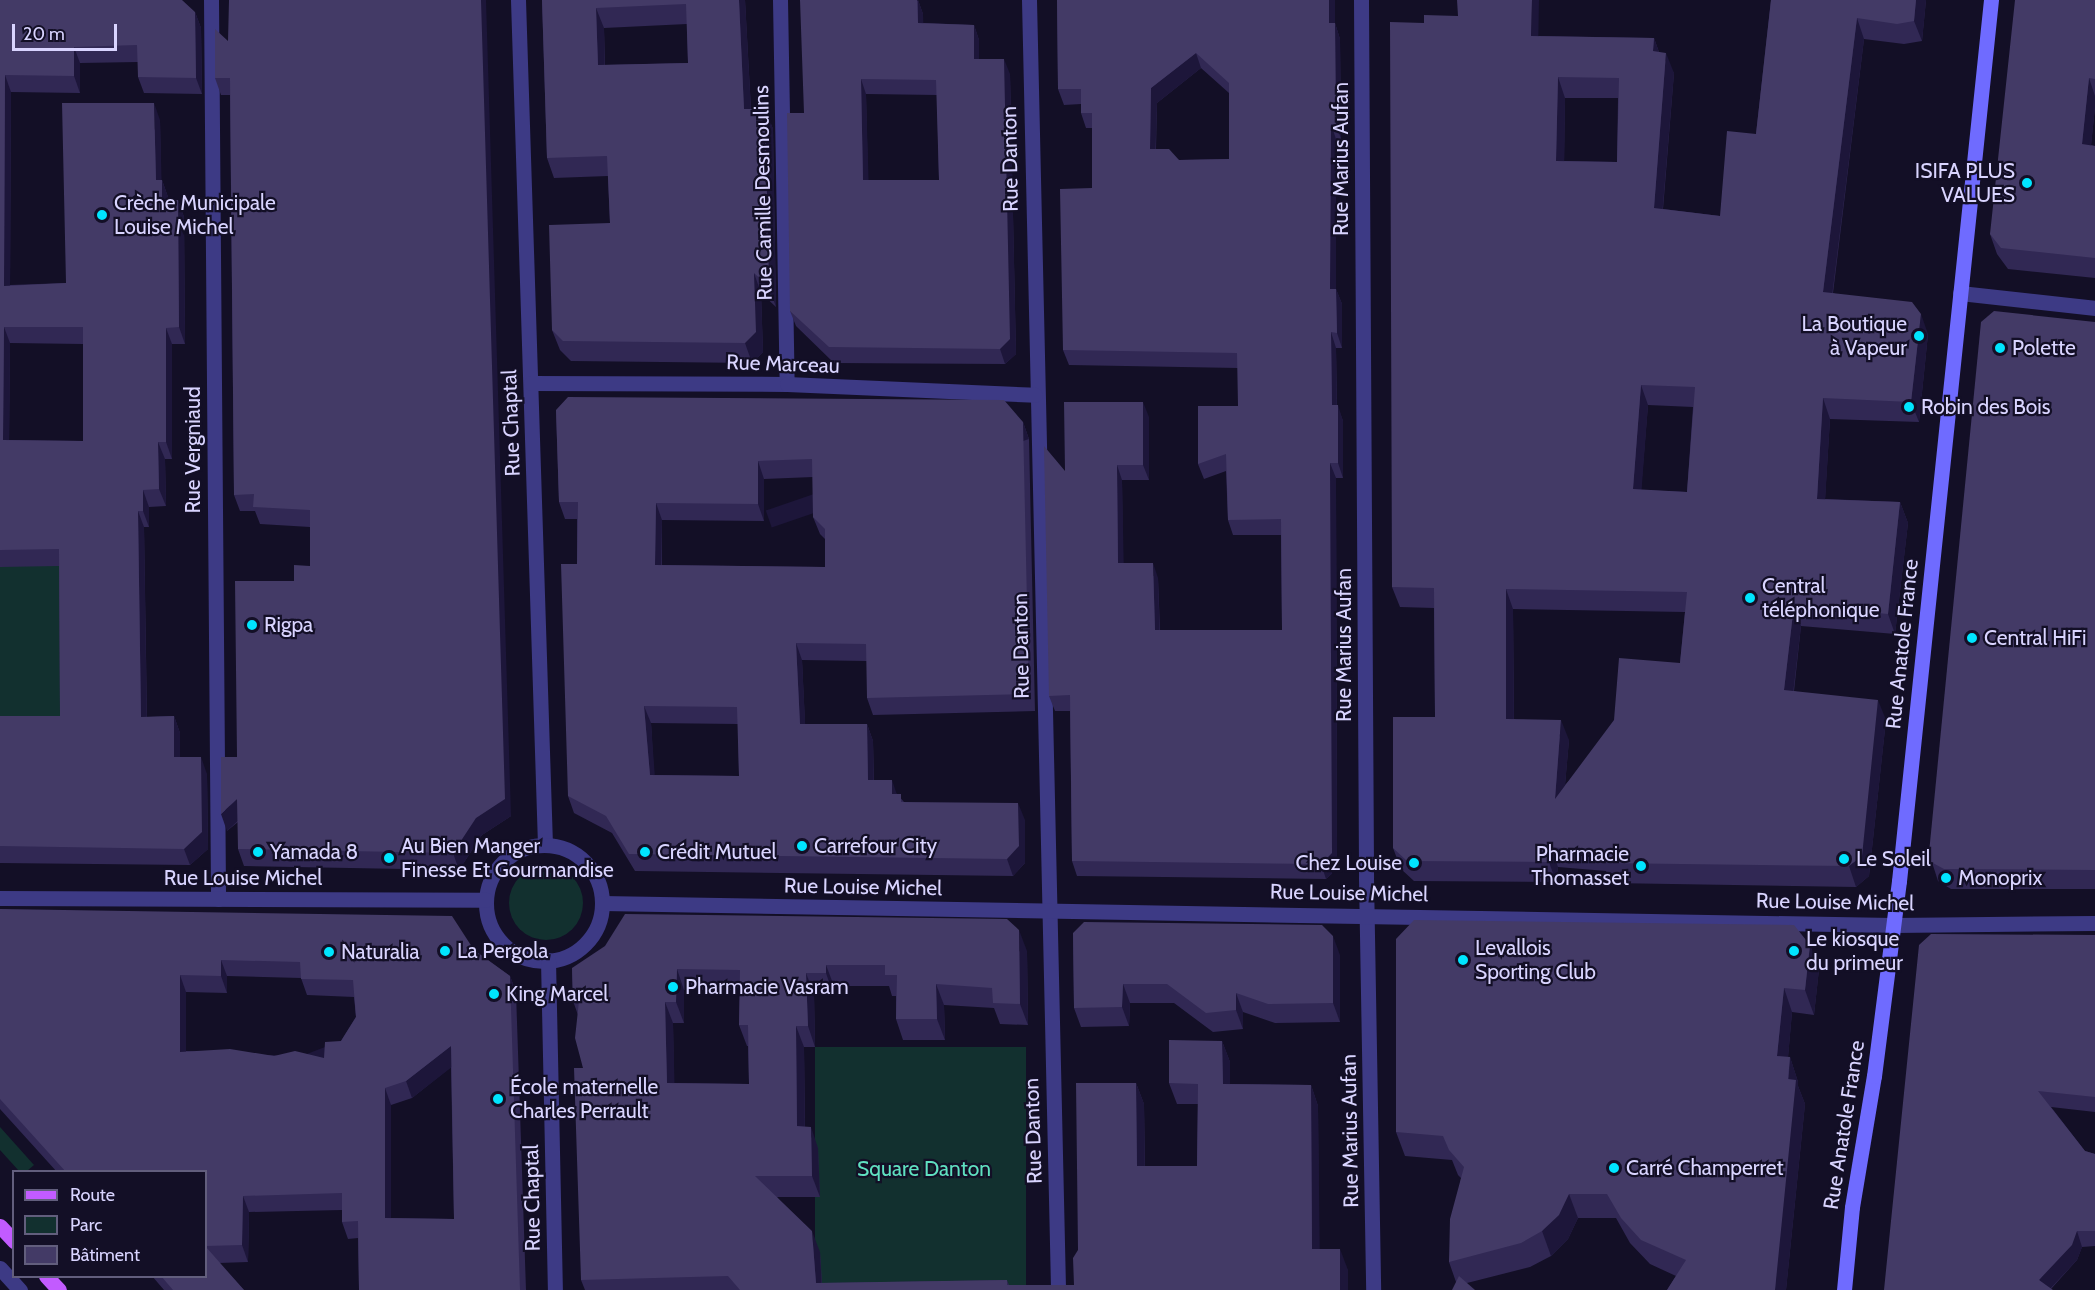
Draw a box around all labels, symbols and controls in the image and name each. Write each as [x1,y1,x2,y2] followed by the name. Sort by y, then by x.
[15,12,120,50] scale bar
[23,23,65,45] text: 20 m
[1328,82,1354,236] street label: Rue Marius Aufan
[749,85,777,301] street label: Rue Camille Desmoulins
[996,106,1024,212] street label: Rue Danton
[1915,158,2015,208] place label: ISIFA PLUS VALUES
[2020,176,2034,190] marker: ISIFA PLUS VALUES
[114,190,276,240] place label: Crèche Municipale Louise Michel
[95,208,109,222] marker: Crèche Municipale Louise Michel
[1802,311,1907,361] place label: La Boutique à Vapeur
[1912,329,1926,343] marker: La Boutique à Vapeur
[2012,335,2076,361] place label: Polette
[1993,341,2007,355] marker: Polette
[726,349,840,379] street label: Rue Marceau
[497,369,525,477] street label: Rue Chaptal
[180,386,206,514] street label: Rue Vergniaud
[1921,394,2050,420] place label: Robin des Bois
[1902,400,1916,414] marker: Robin des Bois
[1881,558,1923,730] street label: Rue Anatole France
[1331,568,1357,722] street label: Rue Marius Aufan
[1762,573,1880,623] place label: Central téléphonique
[1743,591,1757,605] marker: Central téléphonique
[1007,593,1035,699] street label: Rue Danton
[264,612,313,638] place label: Rigpa
[245,618,259,632] marker: Rigpa
[1984,625,2086,651] place label: Central HiFi
[1965,631,1979,645] marker: Central HiFi
[401,833,614,883] place label: Au Bien Manger Finesse Et Gourmandise
[814,833,937,859] place label: Carrefour City
[270,839,358,865] place label: Yamada 8
[657,839,776,865] place label: Crédit Mutuel
[795,839,809,853] marker: Carrefour City
[1531,841,1629,891] place label: Pharmacie Thomasset
[251,845,265,859] marker: Yamada 8
[638,845,652,859] marker: Crédit Mutuel
[1856,846,1931,872] place label: Le Soleil
[1296,850,1402,876] place label: Chez Louise
[382,851,396,865] marker: Au Bien Manger Finesse Et Gourmandise
[1837,852,1851,866] marker: Le Soleil
[1407,856,1421,870] marker: Chez Louise
[1634,859,1648,873] marker: Pharmacie Thomasset
[164,865,322,891] street label: Rue Louise Michel
[1958,865,2042,891] place label: Monoprix
[1939,871,1953,885] marker: Monoprix
[784,873,942,901] street label: Rue Louise Michel
[1270,879,1428,907] street label: Rue Louise Michel
[1756,888,1914,916] street label: Rue Louise Michel
[1806,926,1903,976] place label: Le kiosque du primeur
[1475,935,1596,985] place label: Levallois Sporting Club
[457,938,548,964] place label: La Pergola
[341,939,420,965] place label: Naturalia
[438,944,452,958] marker: La Pergola
[1787,944,1801,958] marker: Le kiosque du primeur
[322,945,336,959] marker: Naturalia
[1456,953,1470,967] marker: Levallois Sporting Club
[685,974,849,1000] place label: Pharmacie Vasram
[666,980,680,994] marker: Pharmacie Vasram
[506,981,608,1007] place label: King Marcel
[487,987,501,1001] marker: King Marcel
[1818,1039,1870,1211] street label: Rue Anatole France
[1336,1054,1364,1208] street label: Rue Marius Aufan
[510,1074,658,1124] place label: École maternelle Charles Perrault
[1019,1078,1047,1184] street label: Rue Danton
[491,1092,505,1106] marker: École maternelle Charles Perrault
[518,1144,546,1252] street label: Rue Chaptal
[1626,1155,1784,1181] place label: Carré Champerret
[857,1156,991,1182] park label: Square Danton
[1607,1161,1621,1175] marker: Carré Champerret
[12,1170,207,1278] legend
[70,1184,115,1206] text: Route
[70,1214,102,1236] text: Parc
[70,1244,140,1266] text: Bâtiment

